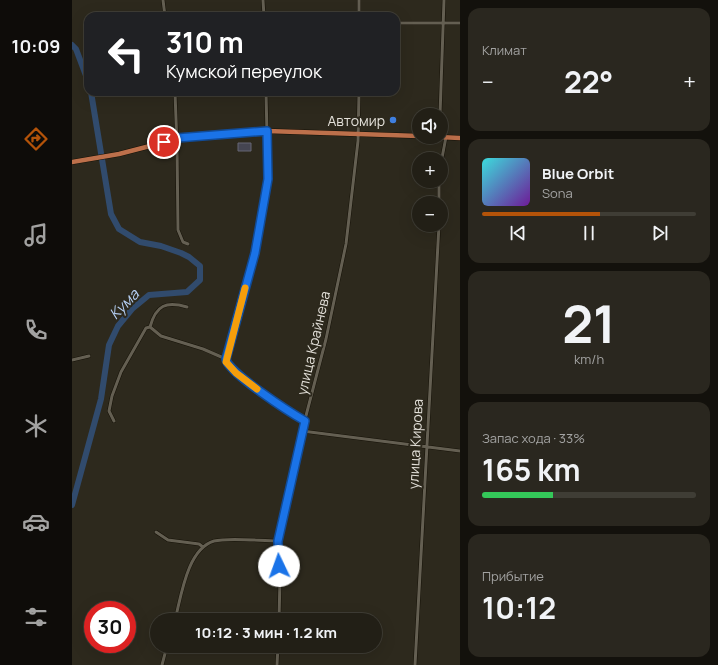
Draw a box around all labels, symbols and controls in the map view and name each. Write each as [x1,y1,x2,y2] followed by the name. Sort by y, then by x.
[166,23,244,61] text: 310 m
[100,28,152,80] icon: left
[12,34,60,58] text: 10:09
[482,41,527,59] text: Климат
[166,59,322,83] text: Кумской переулок
[564,61,613,102] text: 22°
[482,67,494,97] text: −
[683,67,696,97] text: +
[412,108,448,232] map controls
[412,108,448,144] button: sound
[327,111,385,130] place label: Автомир
[388,115,398,125] marker: Автомир
[22,125,50,153] icon: directions
[147,125,181,159] pin
[153,131,175,153] icon: arrive
[412,152,448,188] button: +
[542,163,614,184] text: Blue Orbit
[542,184,573,202] text: Sona
[412,196,448,232] button: −
[22,221,50,249] icon: music
[507,222,529,244] icon: previous
[578,222,600,244] icon: pause
[649,222,671,244] icon: next
[104,284,144,324] water label: Кума
[562,288,616,359] text: 21
[292,289,334,397] street label: улица Крайнева
[22,316,50,344] icon: phone
[574,350,604,368] text: km/h
[403,398,427,490] street label: улица Кирова
[22,412,50,440] icon: climate
[482,429,585,447] text: Запас хода · 33%
[482,449,580,490] text: 165 km
[22,508,50,536] icon: car
[258,545,300,587] position arrow
[482,567,544,585] text: Прибытие
[482,587,556,628] text: 10:12
[84,601,136,653] speed limit sign: 30
[22,603,50,631] icon: filters
[195,622,337,643] text: 10:12 · 3 мин · 1.2 km

